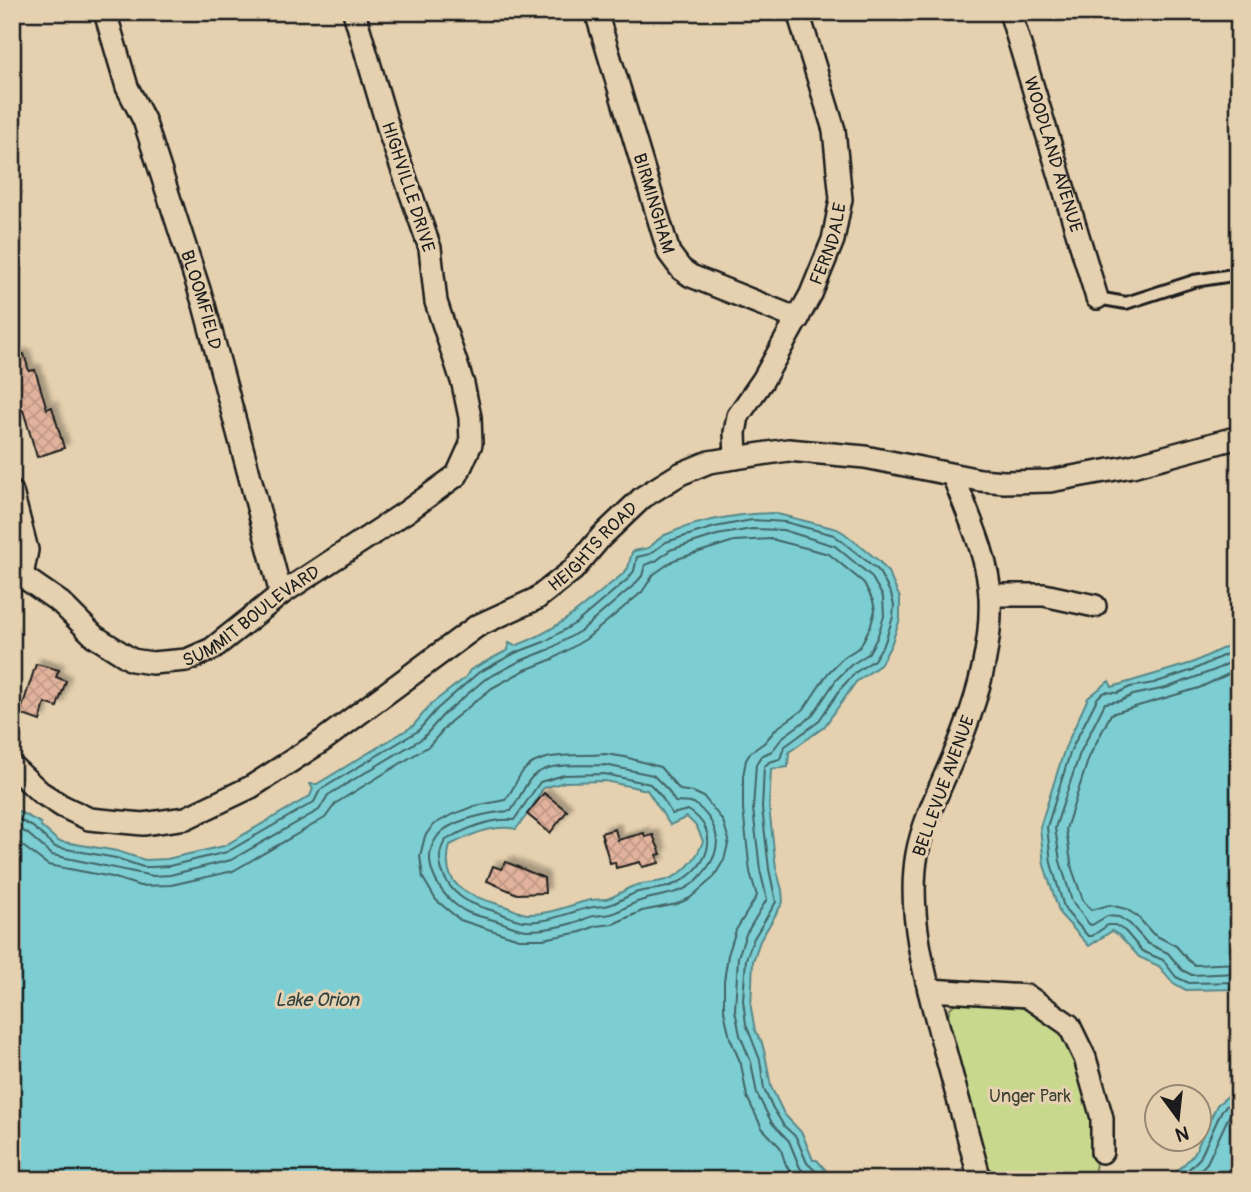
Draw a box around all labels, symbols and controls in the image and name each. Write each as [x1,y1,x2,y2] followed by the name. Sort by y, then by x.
[1019,74,1088,235] street label: WOODLAND AVENUE
[376,119,440,255] street label: HIGHVILLE DRIVE
[628,151,680,256] street label: BIRMINGHAM
[804,201,852,288] street label: FERNDALE
[175,247,227,352] street label: BLOOMFIELD
[544,497,643,597] street label: HEIGHTS ROAD
[179,560,324,672] street label: SUMMIT BOULEVARD
[908,712,980,860] street label: BELLEVUE AVENUE
[275,988,360,1012] water label: Lake Orion
[1142,1084,1212,1154] north arrow
[989,1085,1071,1108] park label: Unger Park
[1173,1120,1191,1147] text: N

